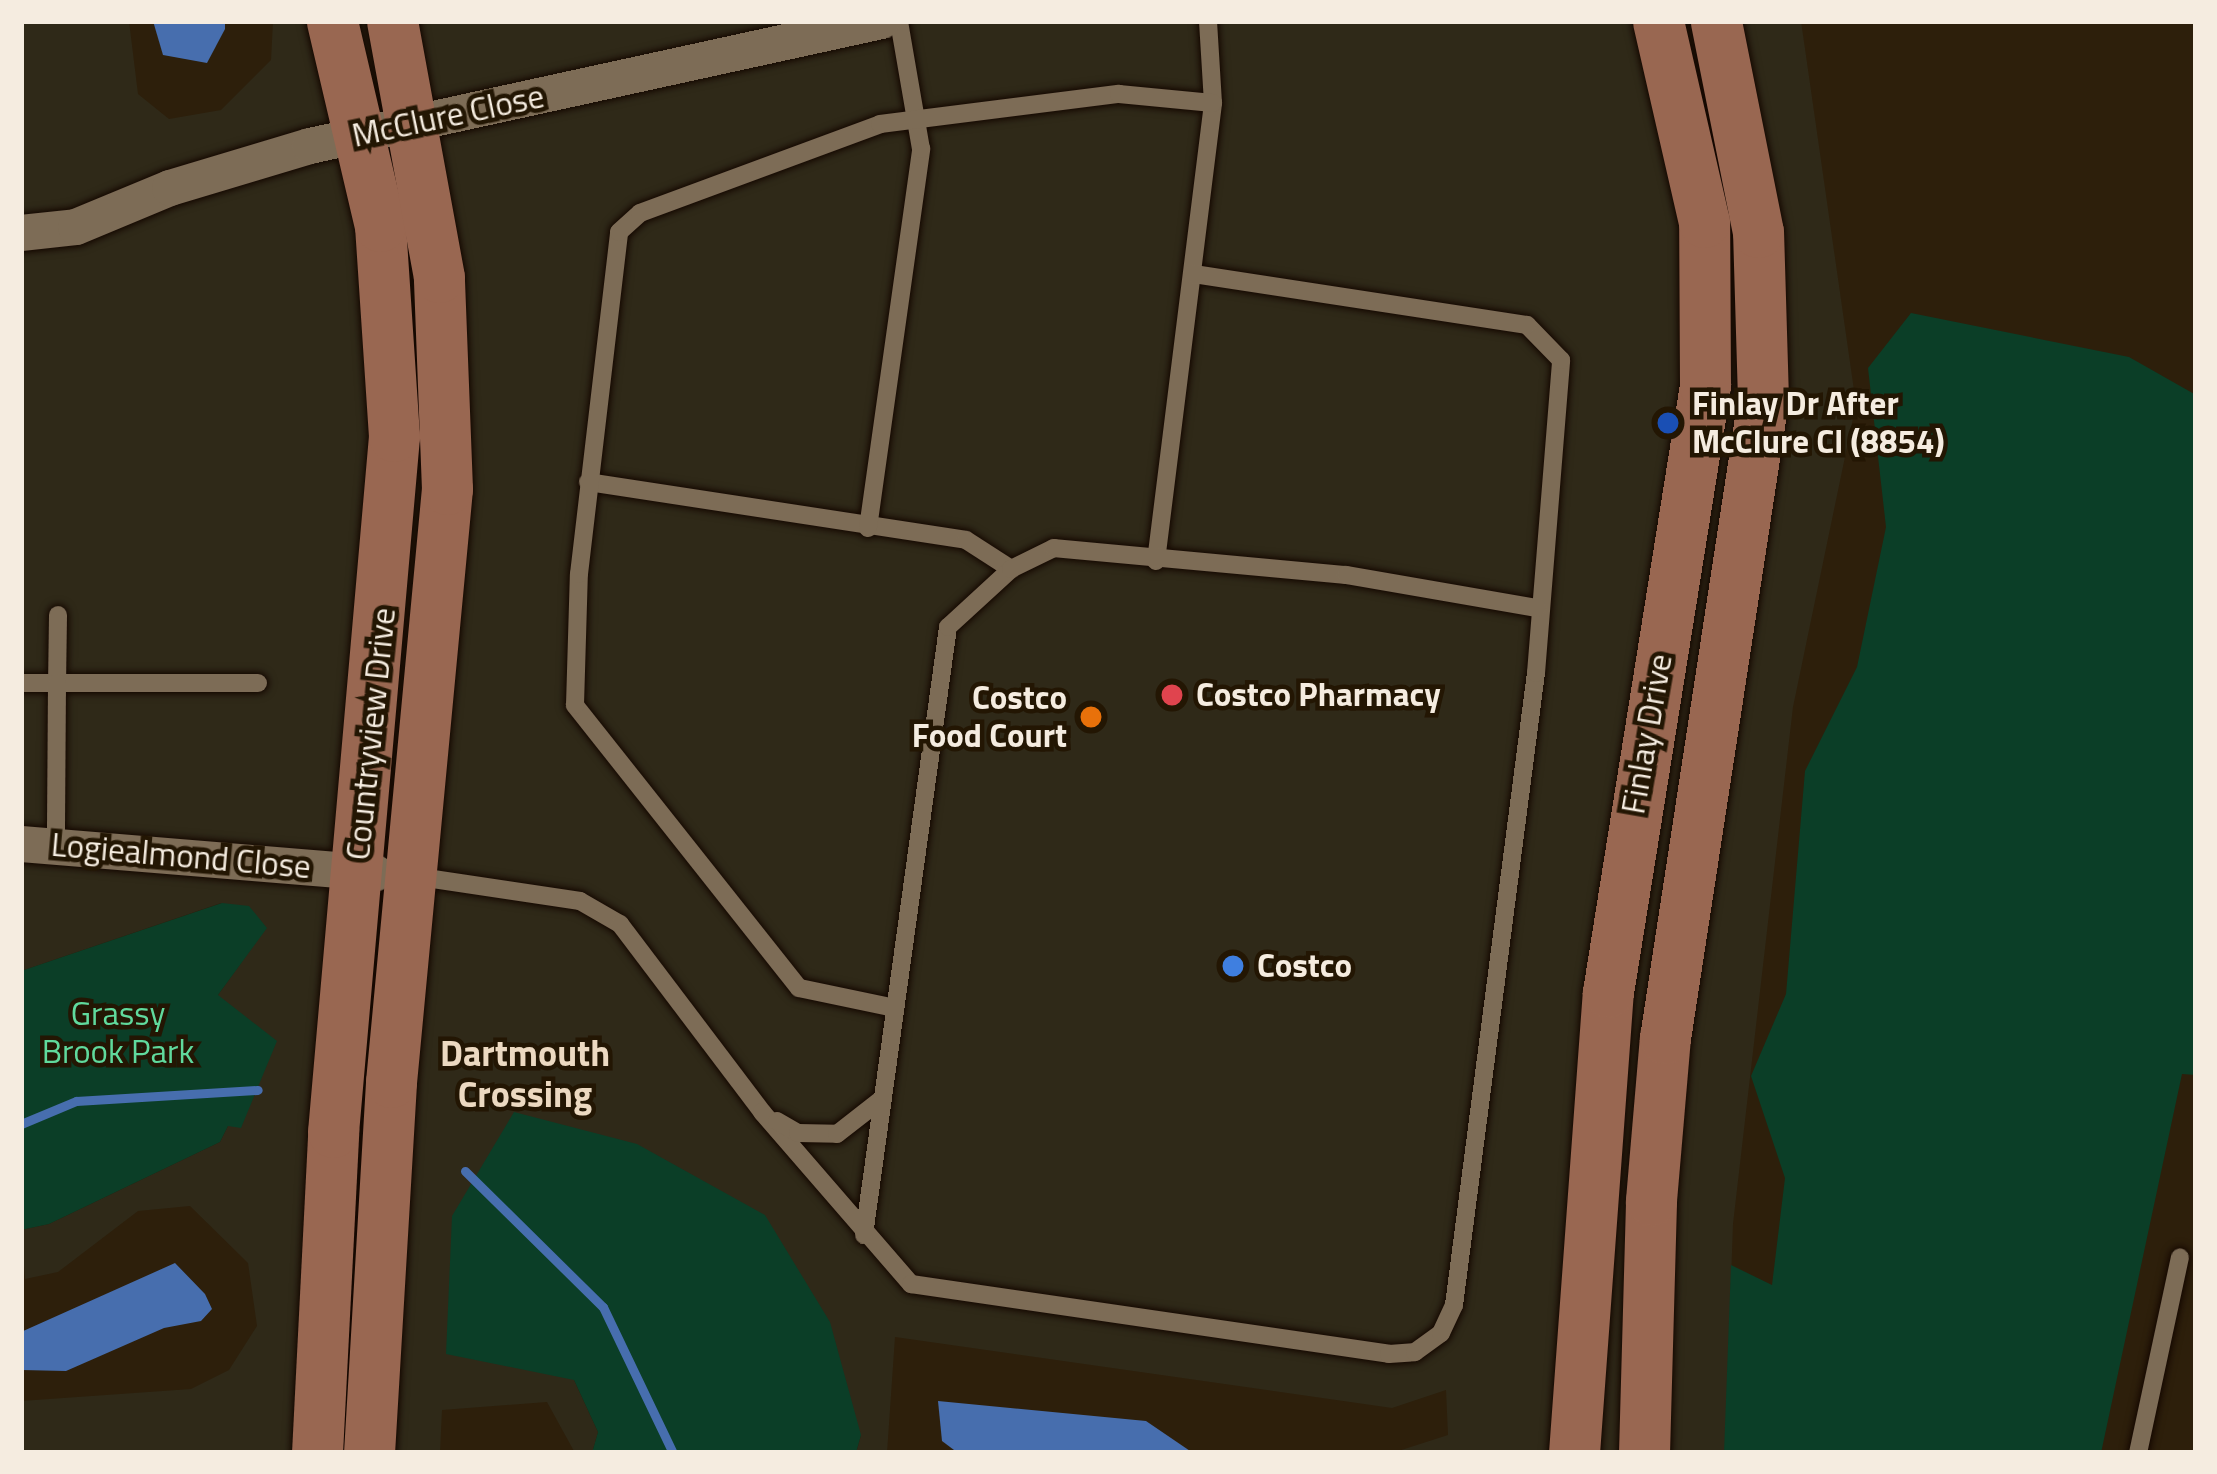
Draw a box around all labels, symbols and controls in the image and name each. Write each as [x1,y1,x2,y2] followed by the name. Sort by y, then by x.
[348,76,548,156] street label: McClure Close
[1692,384,1945,462] place label: Finlay Dr After McClure Cl (8854)
[1655,410,1681,436] marker: Finlay Dr After McClure Cl (8854)
[338,606,404,862] street label: Countryview Drive
[1613,651,1681,817] street label: Finlay Drive
[1196,675,1441,715] place label: Costco Pharmacy
[912,678,1067,756] place label: Costco Food Court
[1159,682,1185,708] marker: Costco Pharmacy
[1078,704,1104,730] marker: Costco Food Court
[50,825,312,887] street label: Logiealmond Close
[1257,946,1352,986] place label: Costco
[1220,953,1246,979] marker: Costco
[42,994,194,1072] park label: Grassy Brook Park
[440,1030,610,1115] district label: Dartmouth Crossing

